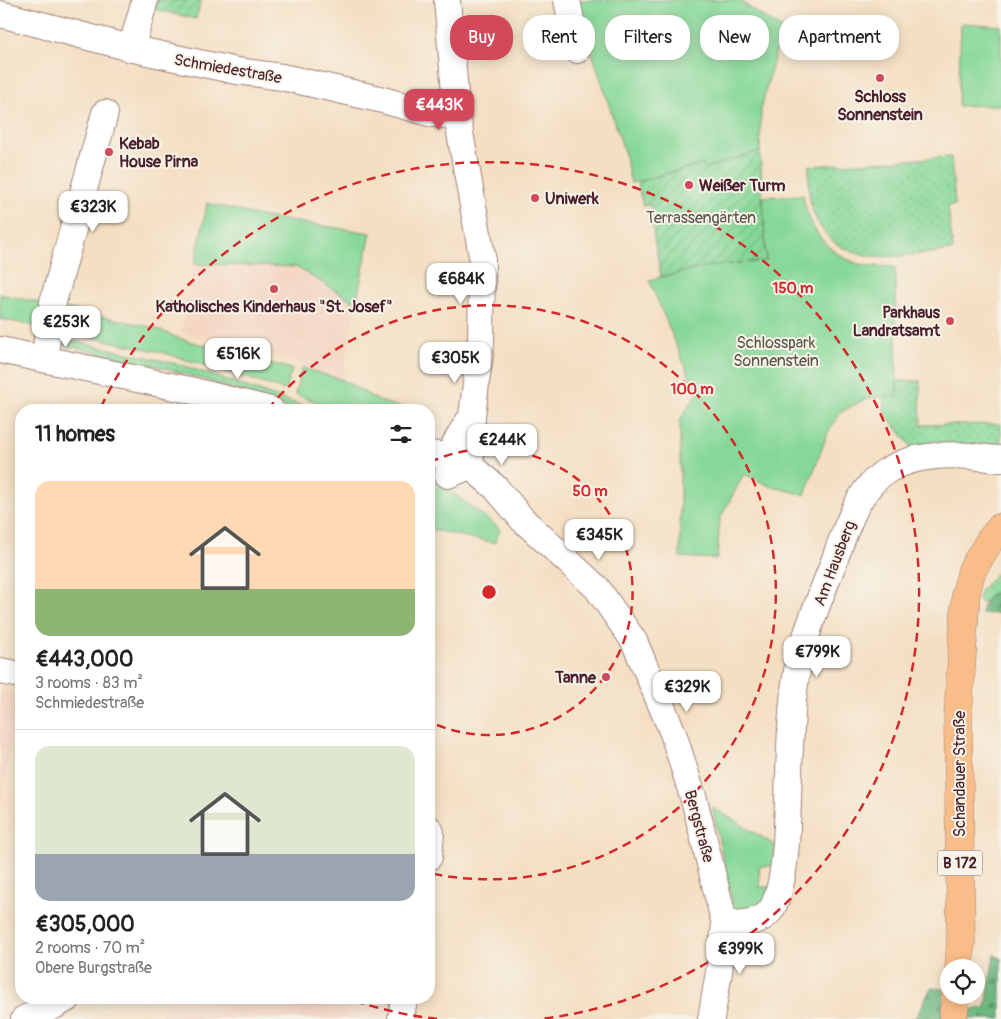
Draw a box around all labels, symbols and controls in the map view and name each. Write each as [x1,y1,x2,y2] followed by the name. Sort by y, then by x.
[450,15,513,60] chip: Buy
[523,15,595,60] chip: Rent
[605,15,690,60] chip: Filters
[700,15,769,60] chip: New
[779,15,899,60] chip: Apartment
[172,50,283,88] street label: Schmiedestraße
[874,72,886,84] marker: Schloss Sonnenstein
[837,87,923,125] place label: Schloss Sonnenstein
[404,88,474,131] pin: €443K
[415,95,463,115] text: €443K
[119,134,199,172] place label: Kebab House Pirna
[103,146,115,158] marker: Kebab House Pirna
[699,176,786,196] place label: Weißer Turm
[683,179,695,191] marker: Weißer Turm
[545,189,599,209] place label: Uniwerk
[58,190,128,233] pin: €323K
[529,192,541,204] marker: Uniwerk
[70,197,116,217] text: €323K
[646,208,756,228] park label: Terrassengärten
[426,262,496,305] pin: €684K
[438,269,484,289] text: €684K
[773,279,813,298] text: 150 m
[268,283,280,295] marker: Katholisches Kinderhaus "St. Josef"
[156,297,392,317] place label: Katholisches Kinderhaus "St. Josef"
[853,303,941,341] place label: Parkhaus Landratsamt
[31,306,101,348] pin: €253K
[43,312,89,332] text: €253K
[944,315,956,327] marker: Parkhaus Landratsamt
[733,333,819,371] park label: Schlosspark Sonnenstein
[203,338,273,380] pin: €516K
[420,342,490,384] pin: €305K
[216,344,260,364] text: €516K
[431,348,479,368] text: €305K
[671,380,713,399] text: 100 m
[387,420,415,448] icon: filters
[35,421,115,448] text: 11 homes
[467,424,537,466] pin: €244K
[478,430,526,450] text: €244K
[573,482,607,501] text: 50 m
[180,513,270,603] icon: home
[564,518,634,561] pin: €345K
[810,518,860,609] street label: Am Hausberg
[575,525,623,545] text: €345K
[480,583,498,601] centre of rings
[782,636,852,678] pin: €799K
[794,642,840,662] text: €799K
[35,646,133,673] text: €443,000
[554,668,597,688] place label: Tanne
[652,670,722,713] pin: €329K
[600,671,612,683] marker: Tanne
[35,673,143,693] text: 3 rooms · 83 m²
[664,677,710,697] text: €329K
[35,693,144,713] text: Schmiedestraße
[950,711,970,837] street label: Schandauer Straße
[180,779,270,869] icon: home
[680,788,718,865] street label: Bergstraße
[938,850,982,876] road number: B 172
[35,911,135,938] text: €305,000
[705,932,775,975] pin: €399K
[35,938,145,958] text: 2 rooms · 70 m²
[717,939,763,959] text: €399K
[35,958,152,978] text: Obere Burgstraße
[940,959,985,1004] map controls
[940,959,985,1004] button: locate

